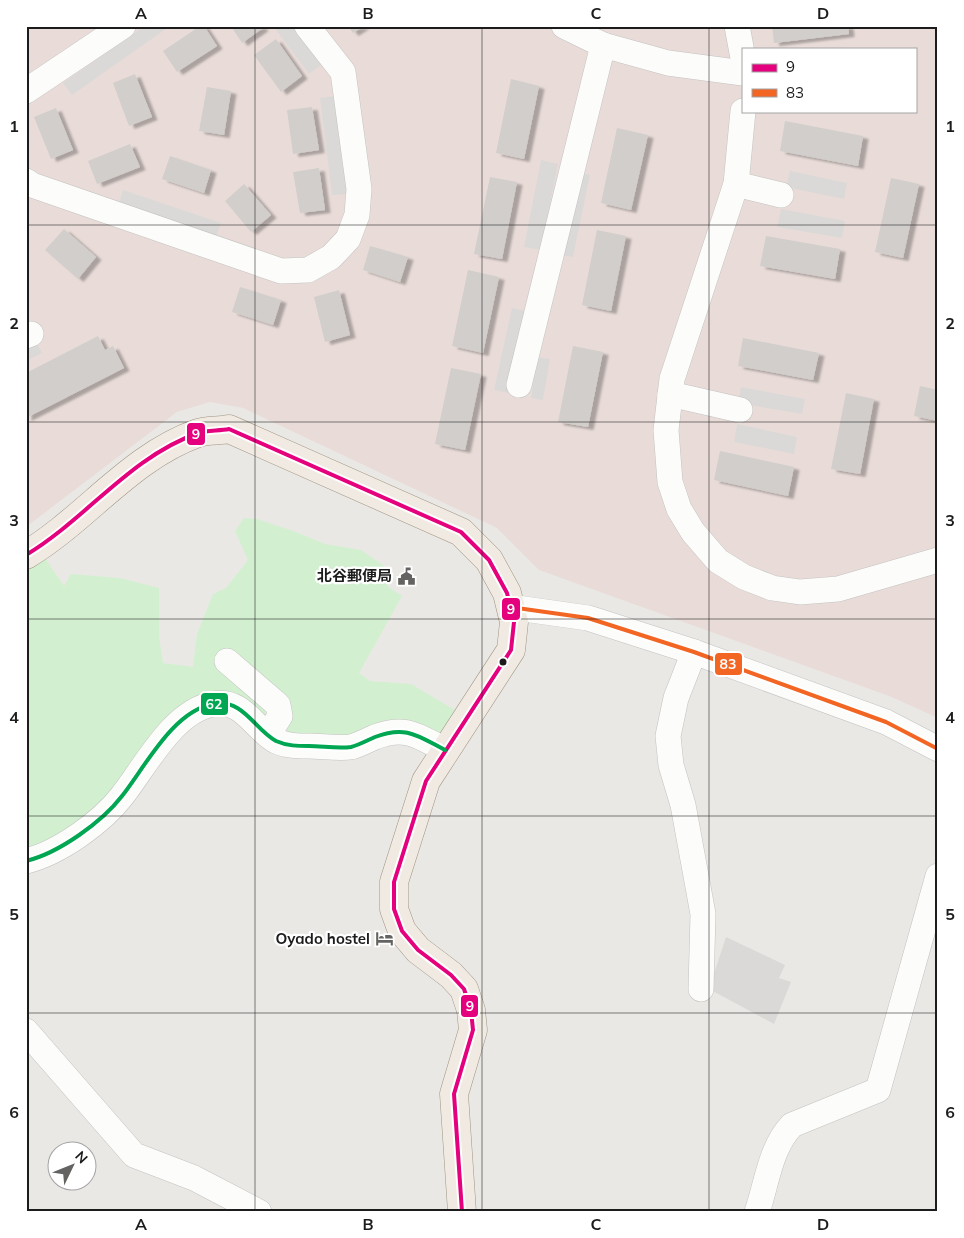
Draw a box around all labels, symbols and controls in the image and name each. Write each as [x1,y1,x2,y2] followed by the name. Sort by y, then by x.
[135,3,147,23] text: A
[362,3,374,23] text: B
[591,3,602,23] text: C
[817,3,829,23] text: D
[742,48,916,112] legend
[786,57,795,76] text: 9
[786,83,804,102] text: 83
[9,116,19,136] text: 1
[945,116,955,136] text: 1
[9,313,19,333] text: 2
[945,313,955,333] text: 2
[186,422,206,446] line badge: 9
[192,425,200,443] text: 9
[9,510,19,530] text: 3
[945,510,955,530] text: 3
[317,566,392,585] place label: 北谷郵便局
[396,566,416,586] public building icon: 北谷郵便局
[501,597,521,621] line badge: 9
[507,600,515,618] text: 9
[714,652,743,676] line badge: 83
[720,655,736,673] text: 83
[498,657,508,667] unlabelled marker
[200,692,229,716] line badge: 62
[206,695,222,713] text: 62
[9,707,19,727] text: 4
[945,707,955,727] text: 4
[9,904,19,924] text: 5
[945,904,955,924] text: 5
[275,929,370,948] place label: Oyado hostel
[374,929,394,949] hotel icon: Oyado hostel
[460,994,479,1018] line badge: 9
[466,997,474,1015] text: 9
[9,1102,19,1122] text: 6
[945,1102,955,1122] text: 6
[48,1140,98,1190] north arrow
[71,1147,92,1167] text: N
[135,1214,147,1234] text: A
[362,1214,374,1234] text: B
[591,1214,602,1234] text: C
[817,1214,829,1234] text: D

